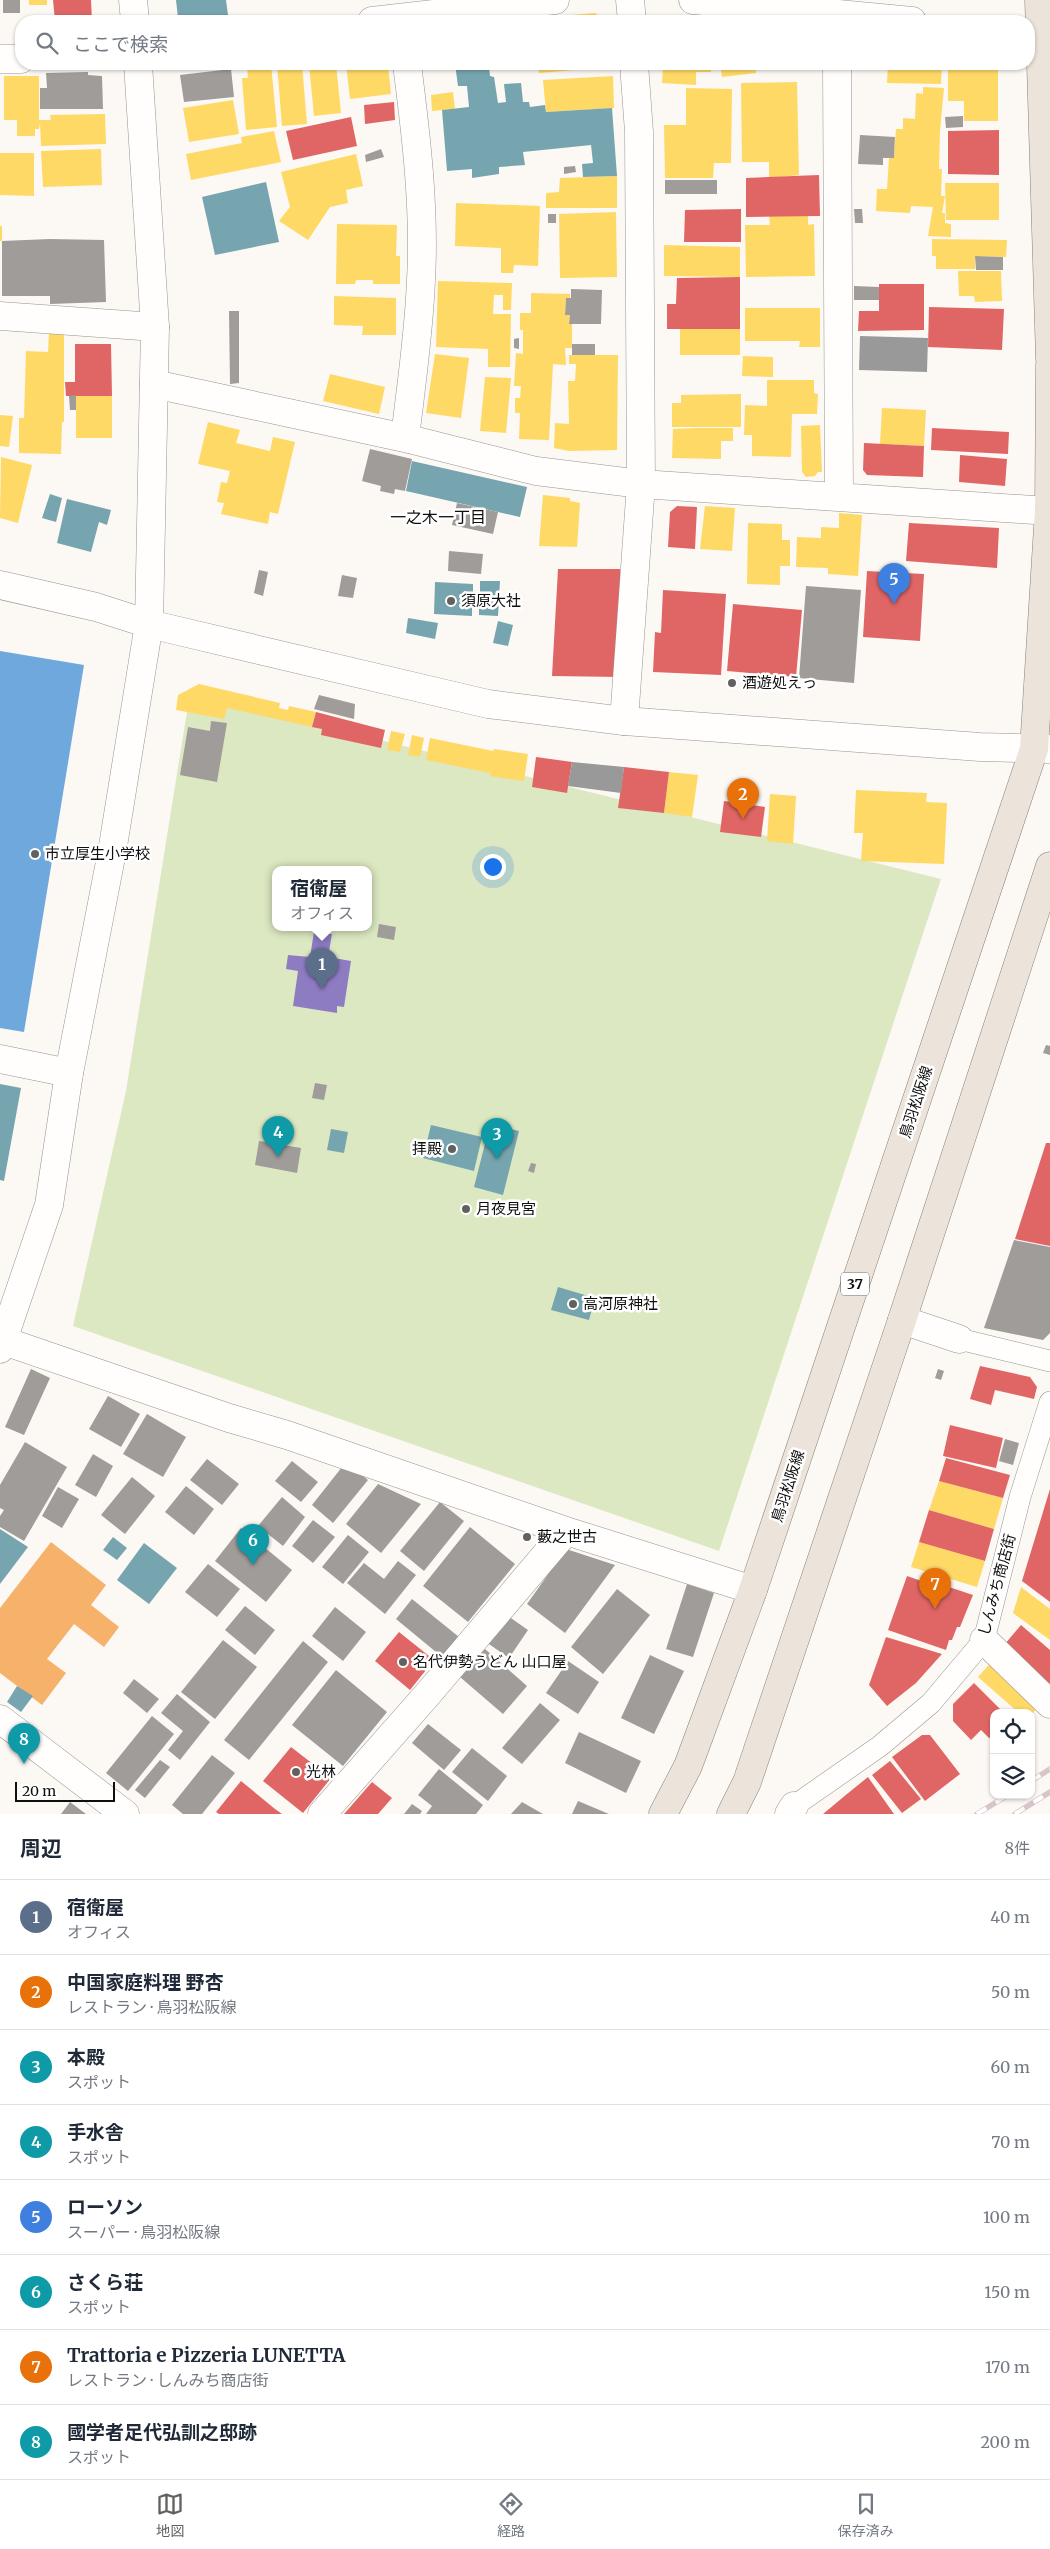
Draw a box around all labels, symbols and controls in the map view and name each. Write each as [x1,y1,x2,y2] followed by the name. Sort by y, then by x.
[15,15,1035,70] search box
[33,29,61,57] icon: search
[73,32,168,56] text: ここで検索
[390,507,486,527] district label: 一之木一丁目
[878,563,910,604] pin: 5
[461,591,521,610] place label: 須原大社
[445,595,457,607] marker: 須原大社
[742,673,817,692] place label: 酒遊処えっ
[726,677,738,689] marker: 酒遊処えっ
[727,778,759,819] pin: 2
[45,844,150,863] place label: 市立厚生小学校
[29,848,41,860] marker: 市立厚生小学校
[480,854,506,880] your location
[272,866,372,931] popup
[290,876,347,900] text: 宿衛屋
[290,903,354,923] text: オフィス
[306,948,338,989] pin: 1
[895,1063,936,1140] street label: 鳥羽松阪線
[262,1116,294,1157] pin: 4
[481,1118,513,1159] pin: 3
[412,1139,442,1158] place label: 拝殿
[446,1143,458,1155] marker: 拝殿
[476,1199,536,1218] place label: 月夜見宮
[460,1203,472,1215] marker: 月夜見宮
[841,1272,869,1296] road number: 37
[583,1294,658,1313] place label: 高河原神社
[567,1298,579,1310] marker: 高河原神社
[767,1447,808,1524] street label: 鳥羽松阪線
[237,1524,269,1565] pin: 6
[537,1527,597,1546] place label: 藪之世古
[521,1531,533,1543] marker: 藪之世古
[974,1532,1019,1638] street label: しんみち商店街
[919,1568,951,1609] pin: 7
[413,1652,567,1671] place label: 名代伊勢うどん 山口屋
[397,1656,409,1668] marker: 名代伊勢うどん 山口屋
[990,1709,1035,1799] map controls
[990,1709,1035,1754] button: locate
[8,1723,40,1764] pin: 8
[990,1754,1035,1799] button: layers
[306,1762,336,1781] place label: 光林
[290,1766,302,1778] marker: 光林
[15,1779,115,1802] scale bar
[22,1782,56,1800] text: 20 m
[20,1835,62,1862] text: 周辺
[1004,1838,1030,1858] text: 8件
[67,1895,124,1919] text: 宿衛屋
[32,1907,40,1927] text: 1
[990,1907,1030,1927] text: 40 m
[67,1922,131,1942] text: オフィス
[67,1970,224,1994] text: 中国家庭料理 野杏
[31,1982,41,2002] text: 2
[991,1982,1030,2002] text: 50 m
[67,1997,236,2017] text: レストラン · 鳥羽松阪線
[67,2045,105,2069] text: 本殿
[31,2057,41,2077] text: 3
[990,2057,1030,2077] text: 60 m
[67,2072,131,2092] text: スポット
[67,2120,124,2144] text: 手水舎
[31,2132,41,2152] text: 4
[991,2132,1030,2152] text: 70 m
[67,2147,131,2167] text: スポット
[67,2195,143,2219] text: ローソン
[31,2207,41,2227] text: 5
[983,2207,1030,2227] text: 100 m
[67,2222,220,2242] text: スーパー · 鳥羽松阪線
[67,2270,143,2294] text: さくら荘
[31,2282,41,2302] text: 6
[984,2282,1030,2302] text: 150 m
[67,2297,131,2317] text: スポット
[67,2343,346,2367] text: Trattoria e Pizzeria LUNETTA
[31,2357,41,2377] text: 7
[985,2357,1030,2377] text: 170 m
[67,2370,268,2390] text: レストラン · しんみち商店街
[67,2420,257,2444] text: 國学者足代弘訓之邸跡
[31,2432,41,2452] text: 8
[980,2432,1030,2452] text: 200 m
[67,2447,131,2467] text: スポット
[156,2490,184,2540] tab: 地図
[497,2490,525,2540] tab: 経路
[838,2490,894,2540] tab: 保存済み

